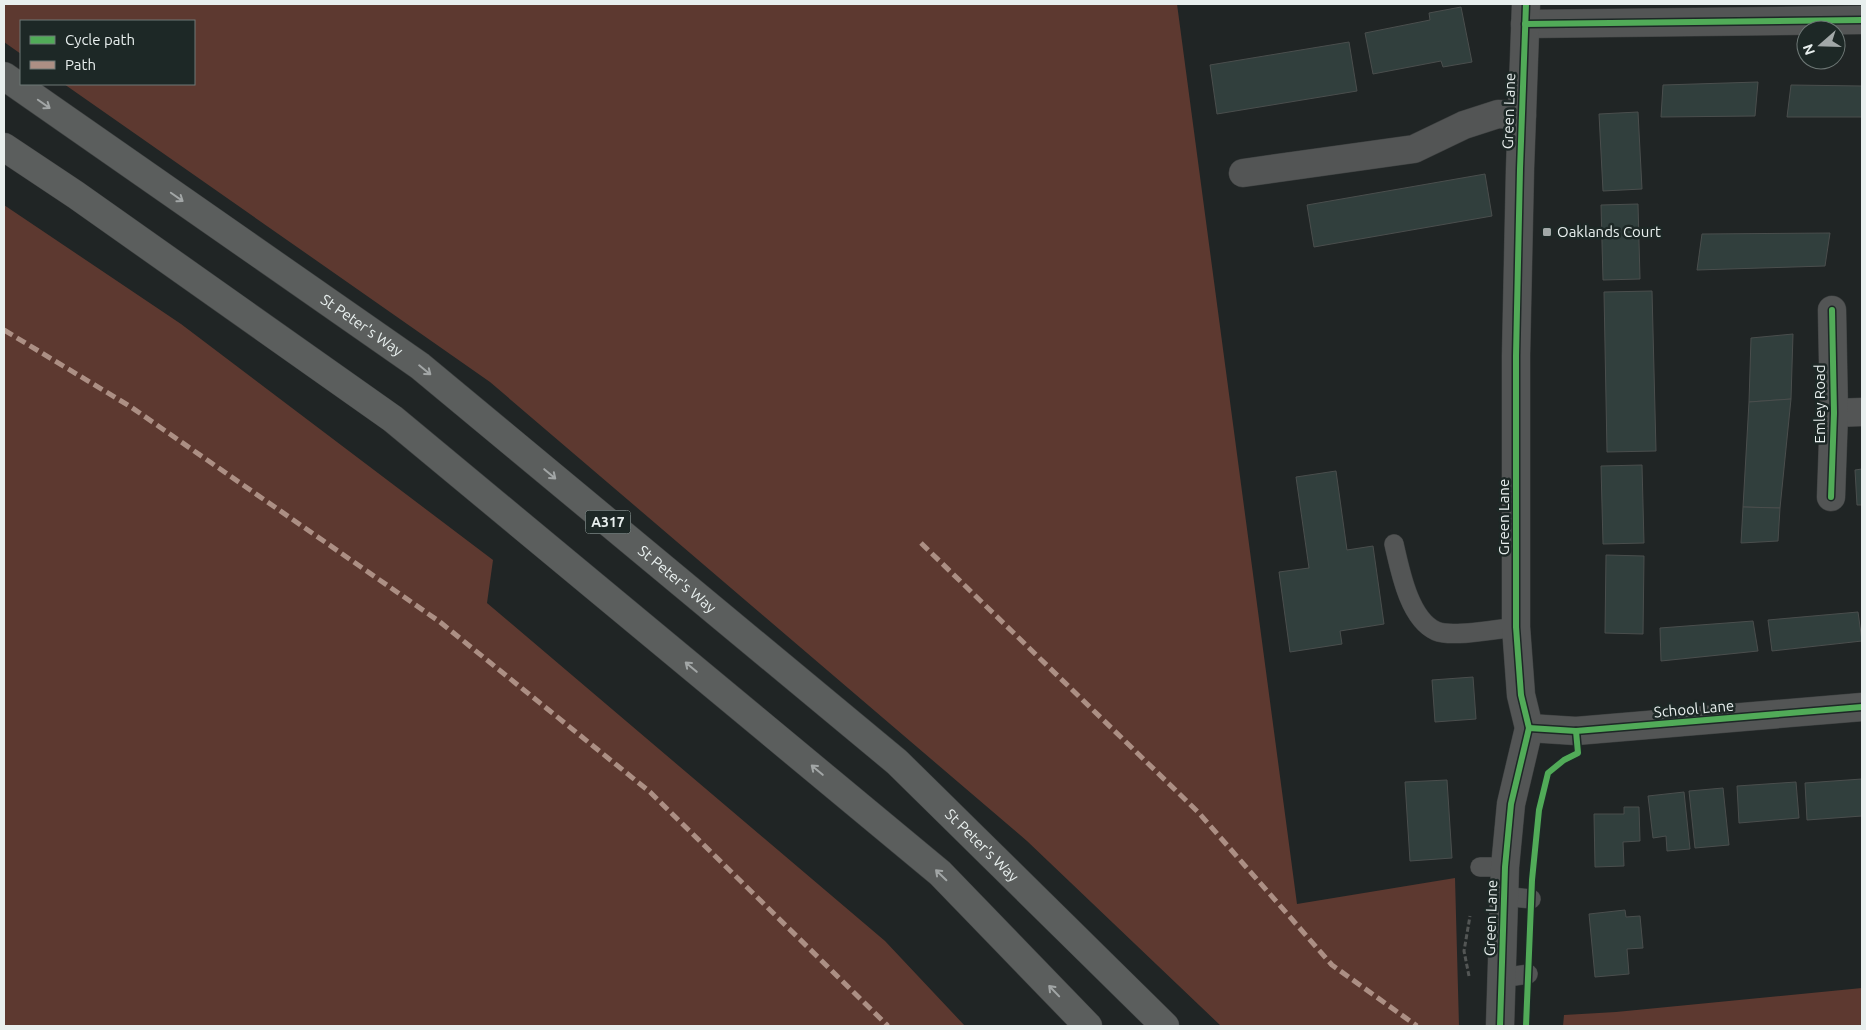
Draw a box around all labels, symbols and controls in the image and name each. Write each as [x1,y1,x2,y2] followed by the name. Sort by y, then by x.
[20,20,195,85] legend
[1796,20,1846,70] north arrow
[65,31,135,48] text: Cycle path
[1799,42,1818,57] text: N
[65,56,96,73] text: Path
[1499,73,1518,149] street label: Green Lane
[37,99,51,109] one-way arrow
[170,192,184,202] one-way arrow
[1557,223,1661,240] place label: Oaklands Court
[1541,226,1553,238] marker: Oaklands Court
[318,290,406,359] street label: St Peter's Way
[418,365,431,376] one-way arrow
[1811,365,1828,443] street label: Emley Road
[544,468,557,480] one-way arrow
[1495,479,1512,555] street label: Green Lane
[586,511,630,534] road number: A317
[635,542,720,616] street label: St Peter's Way
[685,661,698,672] one-way arrow
[1653,697,1735,720] street label: School Lane
[810,765,823,776] one-way arrow
[942,805,1022,885] street label: St Peter's Way
[935,869,948,881] one-way arrow
[1481,880,1500,956] street label: Green Lane
[1048,985,1060,997] one-way arrow

